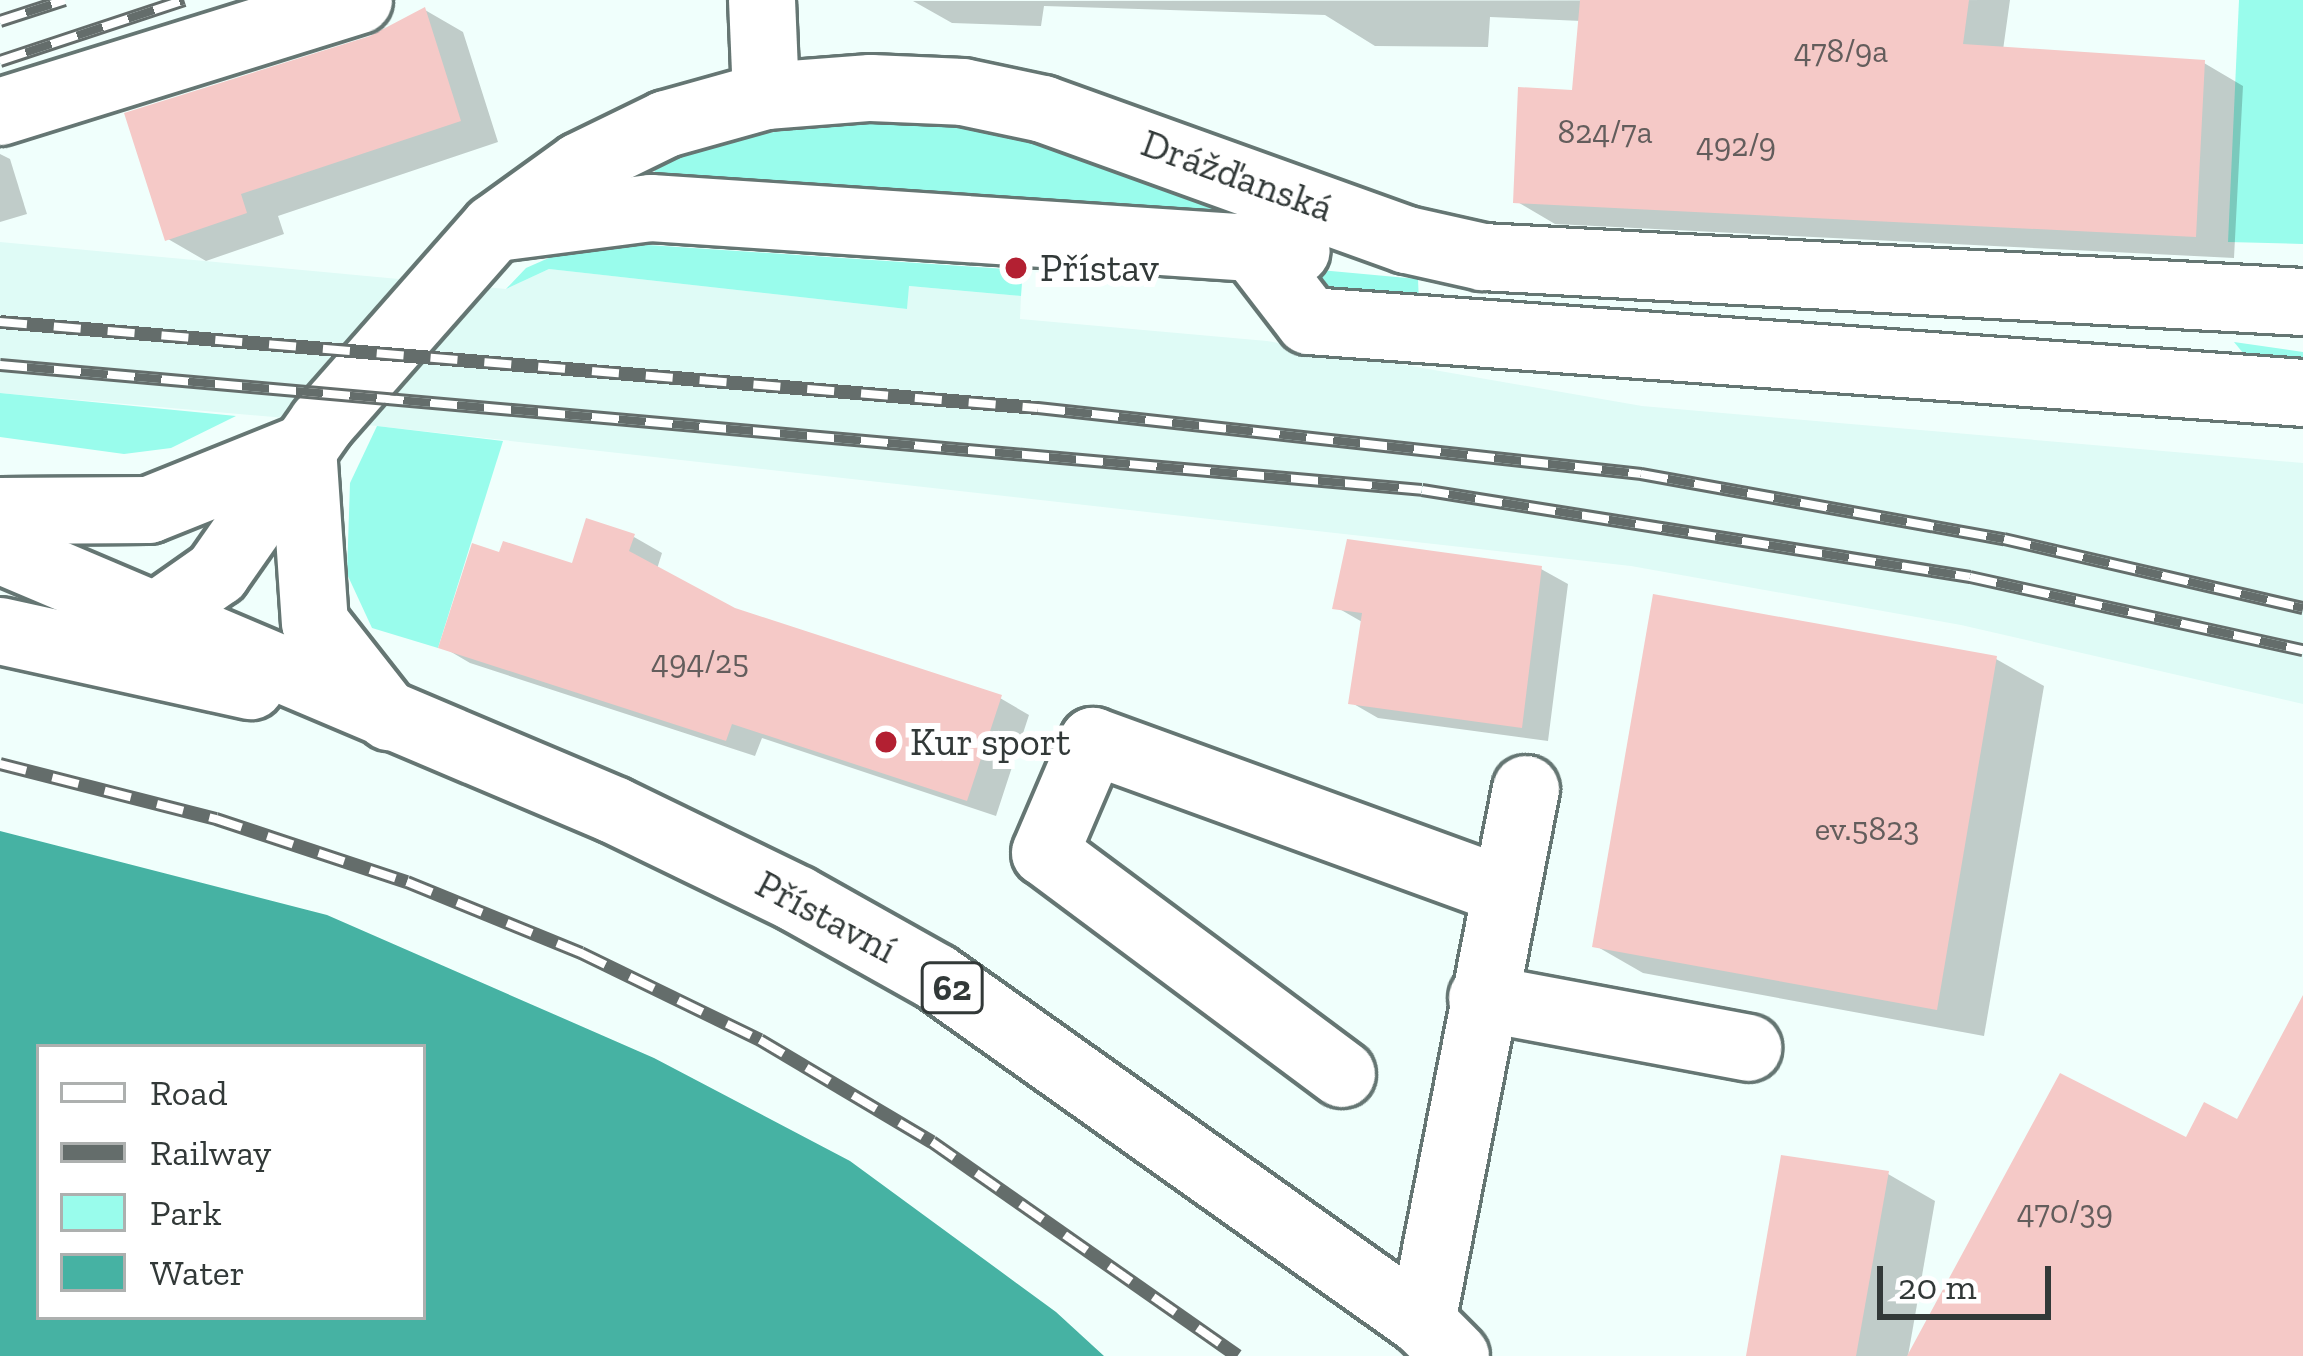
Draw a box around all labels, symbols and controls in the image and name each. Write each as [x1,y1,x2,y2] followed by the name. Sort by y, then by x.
[1794,31,1888,71] house number: 478/9a
[1557,112,1653,152] house number: 824/7a
[1135,120,1339,232] street label: Drážďanská
[1696,125,1776,165] house number: 492/9
[1040,245,1159,291] place label: Přístav
[1003,255,1029,281] marker: Přístav
[651,642,749,682] house number: 494/25
[910,719,1071,765] place label: Kur sport
[873,729,899,755] marker: Kur sport
[1815,809,1919,849] house number: ev.5823
[748,861,904,973] street label: Přístavní
[919,958,985,1018] road number: 62
[36,1044,426,1320] legend
[150,1071,227,1114] text: Road
[150,1131,271,1174] text: Railway
[150,1191,221,1234] text: Park
[2017,1192,2113,1232] house number: 470/39
[1883,1242,2057,1316] scale bar
[150,1251,245,1294] text: Water
[1898,1265,1977,1308] text: 20 m

